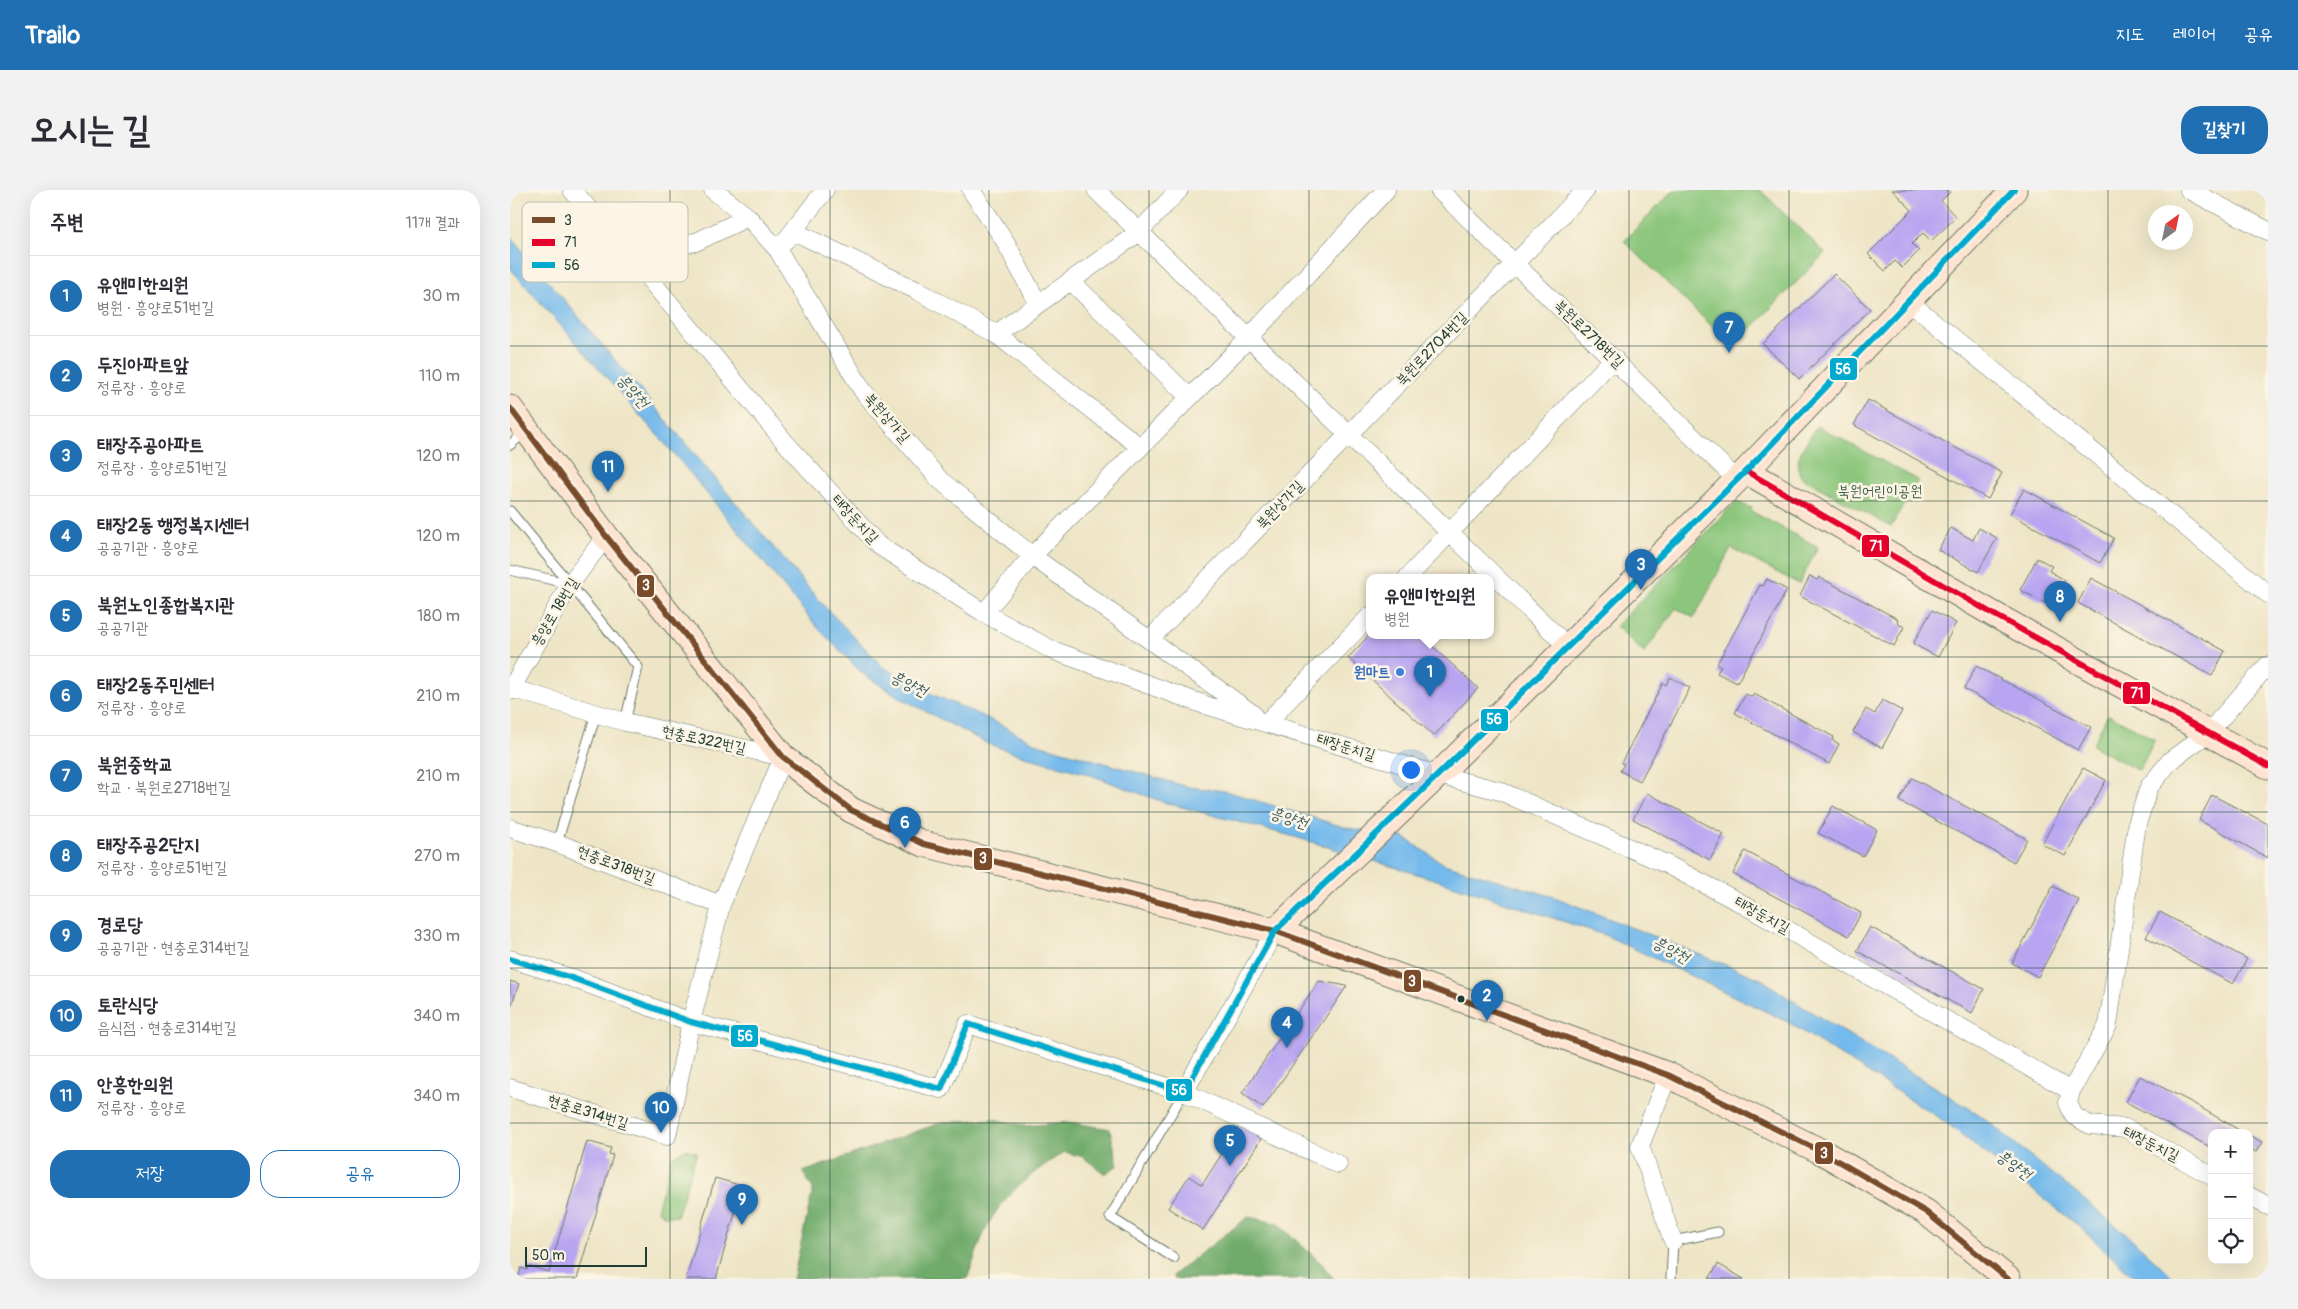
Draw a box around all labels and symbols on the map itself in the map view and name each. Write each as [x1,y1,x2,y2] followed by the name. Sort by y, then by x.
[522,202,688,282] legend
[2148,205,2193,250] north arrow
[564,212,572,229] text: 3
[564,234,577,251] text: 71
[564,257,580,274] text: 56
[1550,296,1628,372] street label: 북원로2718번길
[1392,308,1472,390] street label: 북원로2704번길
[1713,312,1745,353] pin: 7
[1829,357,1858,381] line badge: 56
[1835,361,1851,378] text: 56
[613,370,655,414] water label: 흥양천
[860,389,914,447] street label: 북원상가길
[592,451,624,492] pin: 11
[1252,477,1308,533] street label: 북원상가길
[1838,482,1922,501] park label: 북원어린이공원
[827,490,883,548] street label: 태장둔치길
[1861,534,1890,558] line badge: 71
[1870,538,1882,555] text: 71
[1625,549,1657,590] pin: 3
[527,574,583,650] street label: 흥양로 18번길
[636,574,655,598] line badge: 3
[642,577,650,594] text: 3
[2044,581,2076,622] pin: 8
[1414,656,1446,697] pin: 1
[1354,663,1390,682] place label: 원마트
[1394,666,1406,678] marker: 원마트
[887,667,933,702] water label: 흥양천
[2122,681,2151,705] line badge: 71
[2131,685,2143,702] text: 71
[1480,708,1509,732] line badge: 56
[1486,711,1502,728] text: 56
[660,722,748,758] street label: 현충로322번길
[1314,729,1378,765] street label: 태장둔치길
[1398,757,1424,783] your location
[1268,803,1312,834] water label: 흥양천
[889,807,921,848] pin: 6
[574,841,658,889] street label: 현충로318번길
[973,847,993,871] line badge: 3
[979,850,987,867] text: 3
[1731,892,1793,938] street label: 태장둔치길
[1649,932,1695,969] water label: 흥양천
[1403,969,1422,993] line badge: 3
[1408,973,1416,990] text: 3
[1471,980,1503,1021] pin: 2
[1456,994,1466,1004] unlabelled marker
[1271,1007,1303,1048] pin: 4
[730,1024,759,1048] line badge: 56
[737,1028,753,1045] text: 56
[1165,1078,1193,1102] line badge: 56
[1171,1082,1187,1099] text: 56
[545,1091,631,1133] street label: 현충로314번길
[645,1092,677,1133] pin: 10
[2120,1122,2182,1166] street label: 태장둔치길
[1214,1125,1246,1166] pin: 5
[1814,1141,1834,1165] line badge: 3
[1820,1145,1828,1162] text: 3
[1992,1146,2037,1186] water label: 흥양천
[726,1184,758,1225] pin: 9
[525,1244,648,1267] scale bar

